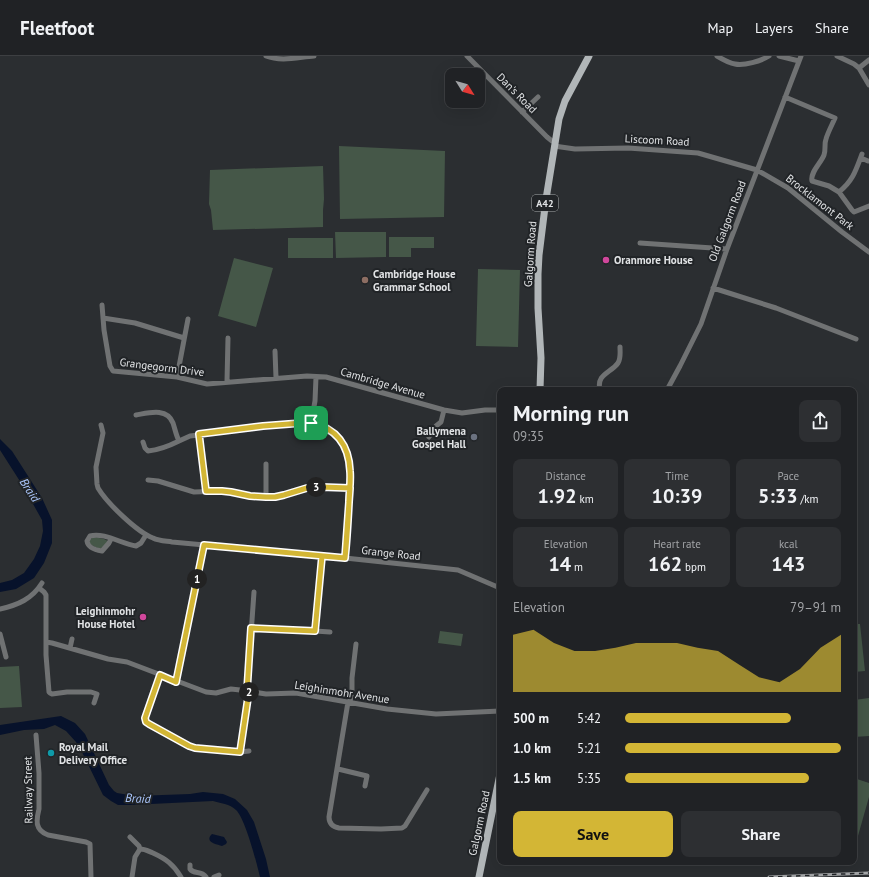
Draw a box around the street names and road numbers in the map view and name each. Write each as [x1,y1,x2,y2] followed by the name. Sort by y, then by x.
[494,70,540,116] street label: Dan's Road
[624,131,690,149] street label: Liscoom Road
[783,171,857,233] street label: Brocklamont Park
[705,178,749,264] street label: Old Galgorm Road
[532,195,558,211] road number: A42
[521,220,539,287] street label: Galgorm Road
[119,355,206,379] street label: Grangegorm Drive
[339,364,427,402] street label: Cambridge Avenue
[361,543,421,563] street label: Grange Road
[293,678,391,706] street label: Leighinmohr Avenue
[20,756,36,824] street label: Railway Street
[465,789,493,857] street label: Galgorm Road

